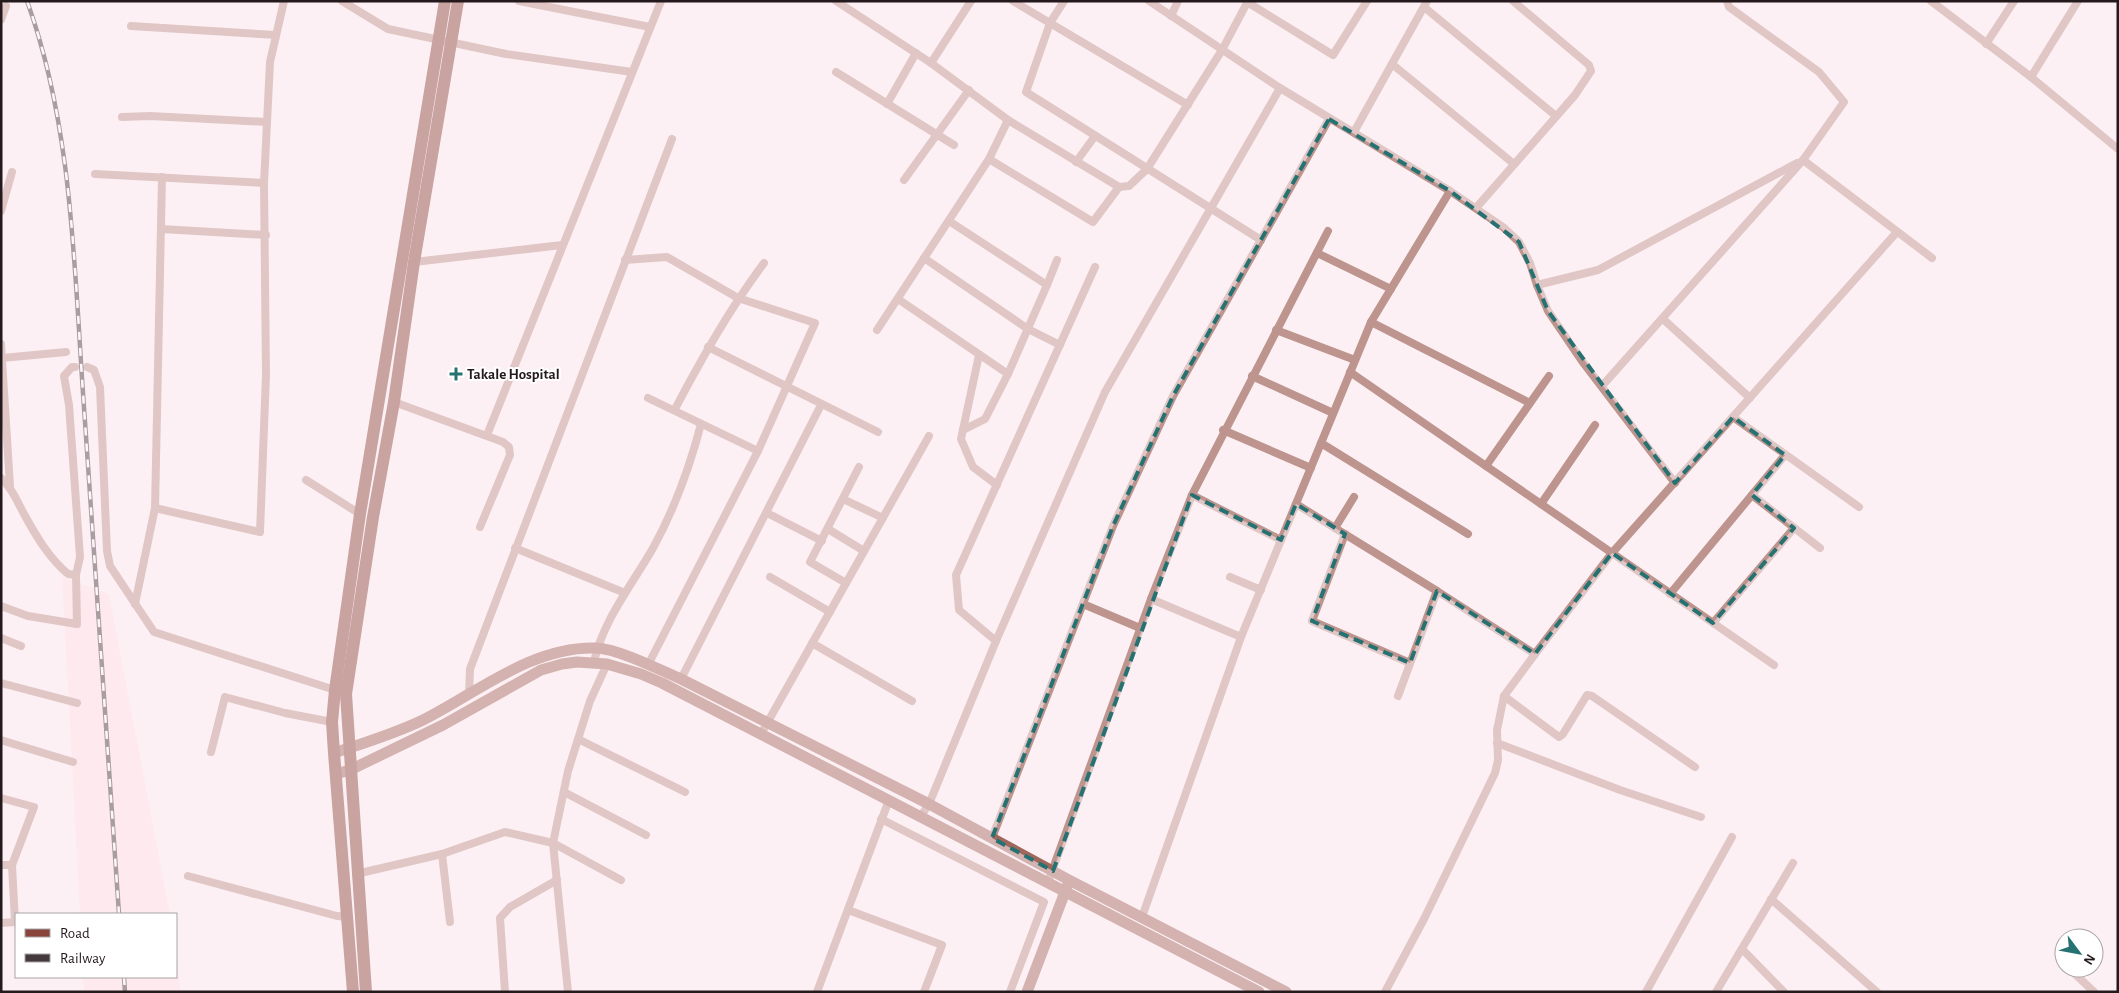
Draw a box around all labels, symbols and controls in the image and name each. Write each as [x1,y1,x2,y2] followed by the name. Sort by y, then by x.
[449,367,463,381] marker: Takale Hospital
[467,367,560,382] place label: Takale Hospital
[15,913,178,978] legend
[60,926,90,941] text: Road
[2054,928,2104,978] north arrow
[60,951,106,966] text: Railway
[2081,952,2098,967] text: N

